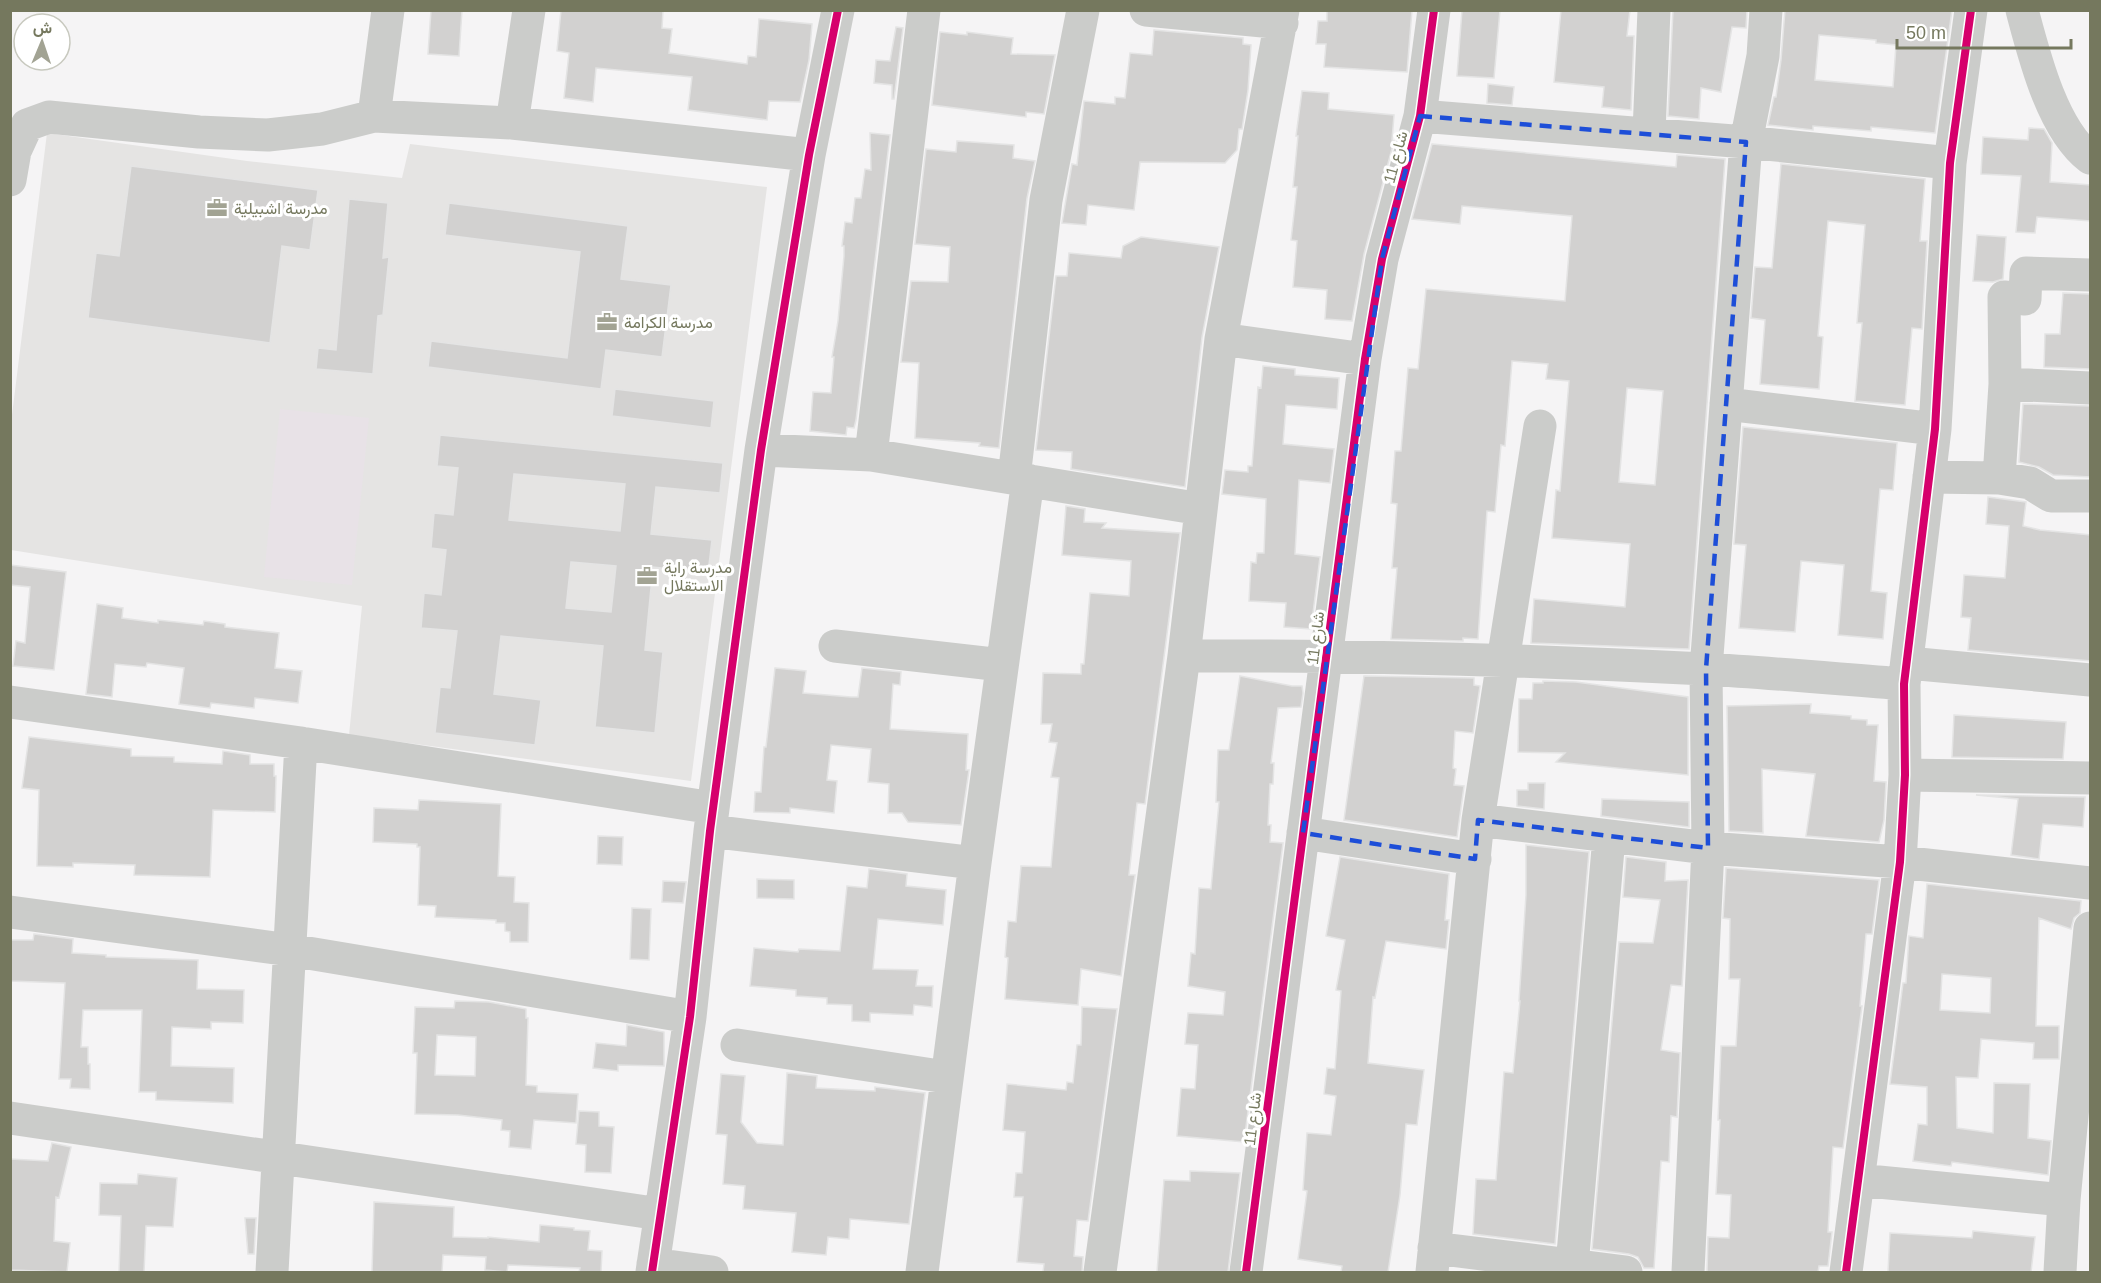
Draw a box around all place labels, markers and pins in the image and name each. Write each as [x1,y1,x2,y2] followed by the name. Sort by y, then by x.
[205,196,229,220] office icon: مدرسة اشبيلية
[234,200,328,219] place label: مدرسة اشبيلية
[595,310,619,334] office icon: مدرسة الكرامة
[624,314,713,333] place label: مدرسة الكرامة
[664,559,732,595] place label: مدرسة راية الاستقلال
[635,564,659,588] office icon: مدرسة راية الاستقلال

